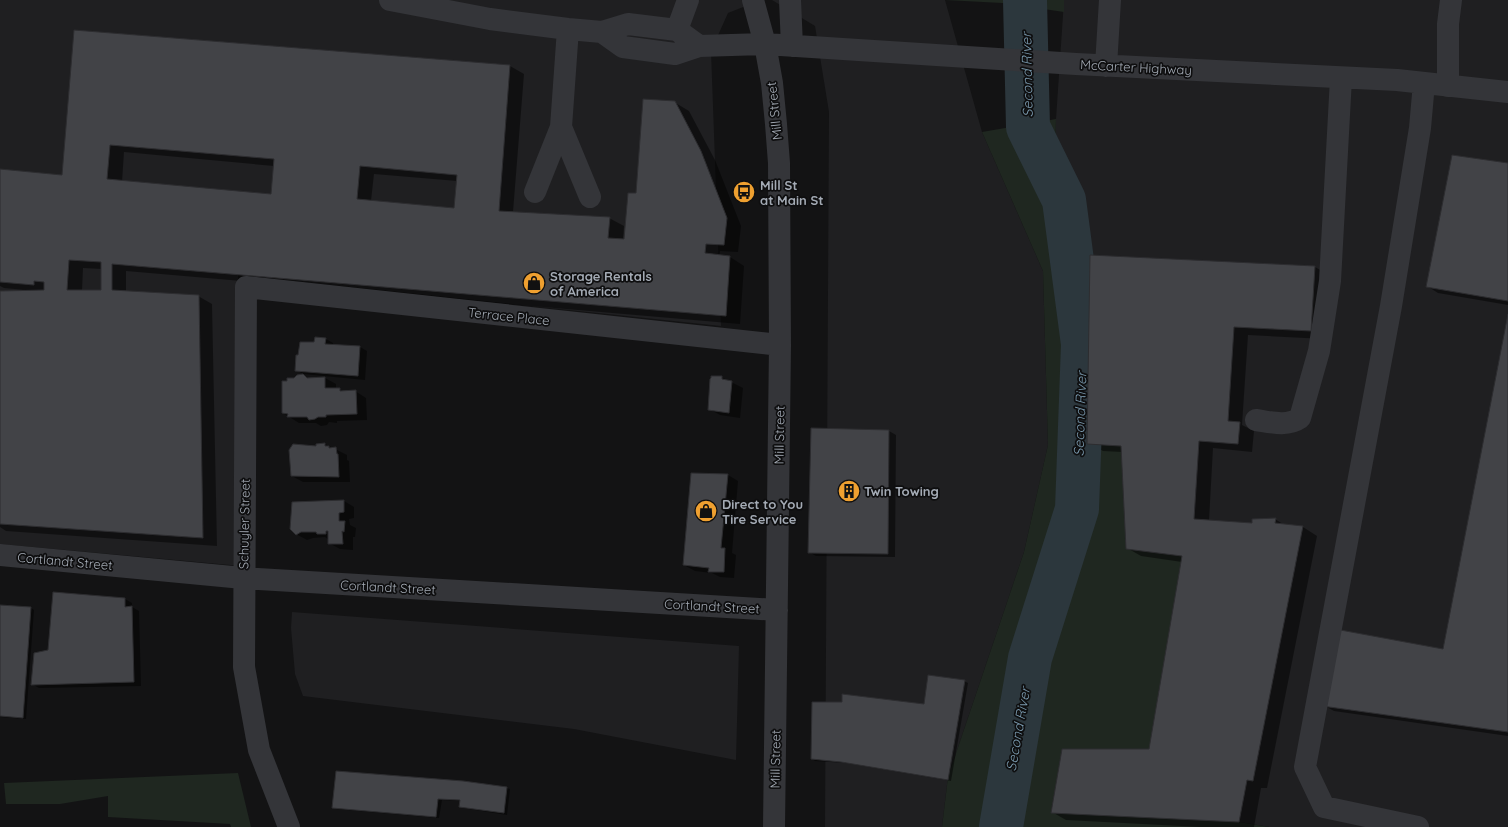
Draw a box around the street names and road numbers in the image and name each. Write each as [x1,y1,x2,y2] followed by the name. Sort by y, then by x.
[1080,56,1192,78] street label: McCarter Highway
[763,81,785,141] street label: Mill Street
[468,304,550,328] street label: Terrace Place
[770,406,788,464] street label: Mill Street
[235,479,253,569] street label: Schuyler Street
[17,549,113,573] street label: Cortlandt Street
[340,577,436,597] street label: Cortlandt Street
[664,596,760,616] street label: Cortlandt Street
[766,730,784,788] street label: Mill Street

